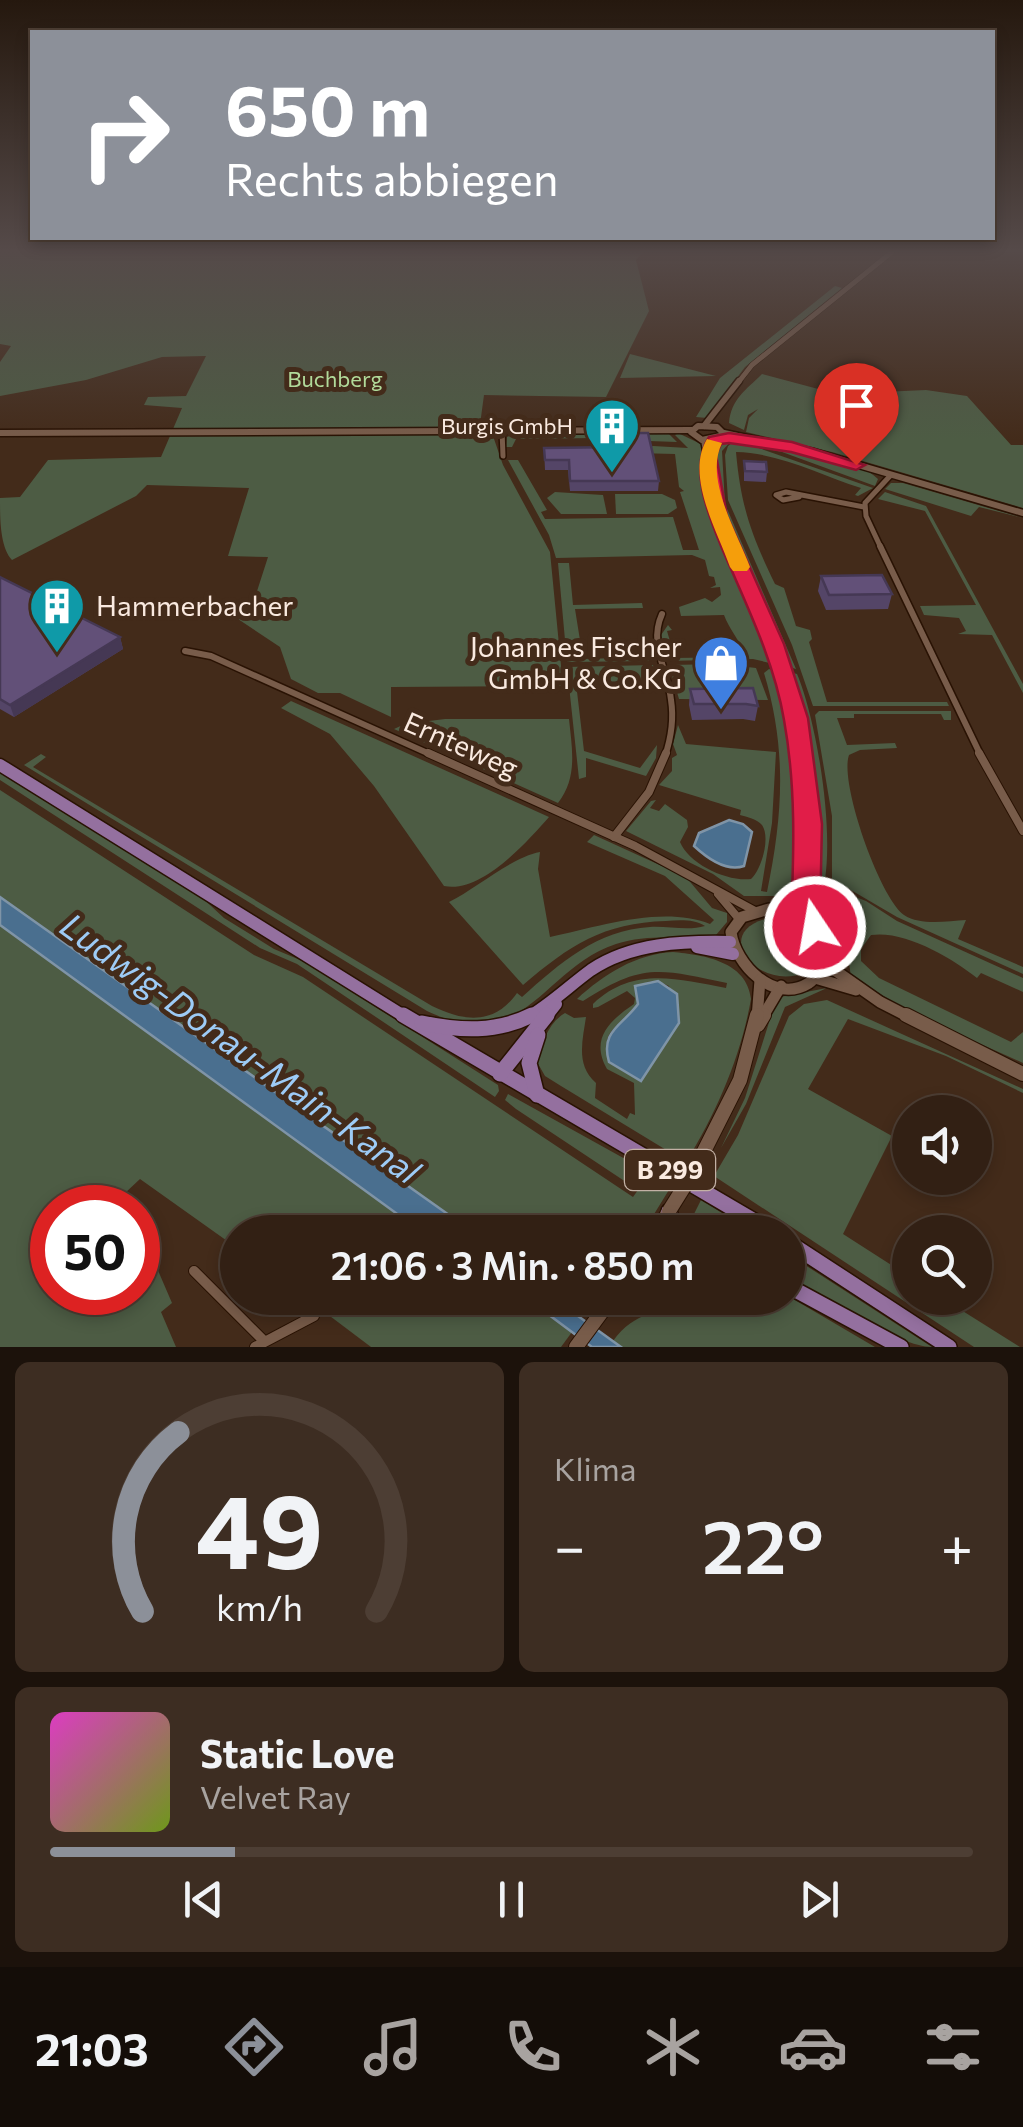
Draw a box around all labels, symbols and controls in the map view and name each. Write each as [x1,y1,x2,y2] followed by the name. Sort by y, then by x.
[225,65,430,150] text: 650 m
[60,70,190,200] icon: right
[225,150,559,205] text: Rechts abbiegen
[814,363,899,466] pin
[287,365,383,392] park label: Buchberg
[829,378,884,433] icon: arrive
[582,396,642,475] building icon: Burgis GmbH
[441,412,573,439] place label: Burgis GmbH
[27,576,87,655] building icon: Hammerbacher
[96,588,294,622] place label: Hammerbacher
[470,629,682,695] place label: Johannes Fischer GmbH & Co.KG
[691,633,751,712] shop icon: Johannes Fischer GmbH & Co.KG
[399,704,524,784] street label: Ernteweg
[763,875,867,979] position arrow
[54,902,430,1192] water label: Ludwig-Donau-Main-Kanal
[892,1095,992,1315] map controls
[892,1095,992,1195] button: sound
[625,1150,715,1190] road number: B 299
[30,1185,160,1315] speed limit sign: 50
[892,1215,992,1315] button: search
[331,1241,694,1288] text: 21:06 · 3 Min. · 850 m
[554,1448,636,1488] text: Klima
[196,1463,323,1590] text: 49
[702,1498,824,1589] text: 22°
[554,1511,585,1578] text: −
[941,1511,973,1578] text: +
[216,1585,303,1628] text: km/h
[200,1729,395,1776] text: Static Love
[200,1776,351,1816] text: Velvet Ray
[176,1872,231,1927] icon: previous
[484,1872,539,1927] icon: pause
[792,1872,847,1927] icon: next
[219,2012,289,2082] icon: directions
[358,2012,428,2082] icon: music
[498,2012,568,2082] icon: phone
[638,2012,708,2082] icon: climate
[778,2012,848,2082] icon: car
[918,2012,988,2082] icon: filters
[35,2020,149,2075] text: 21:03

